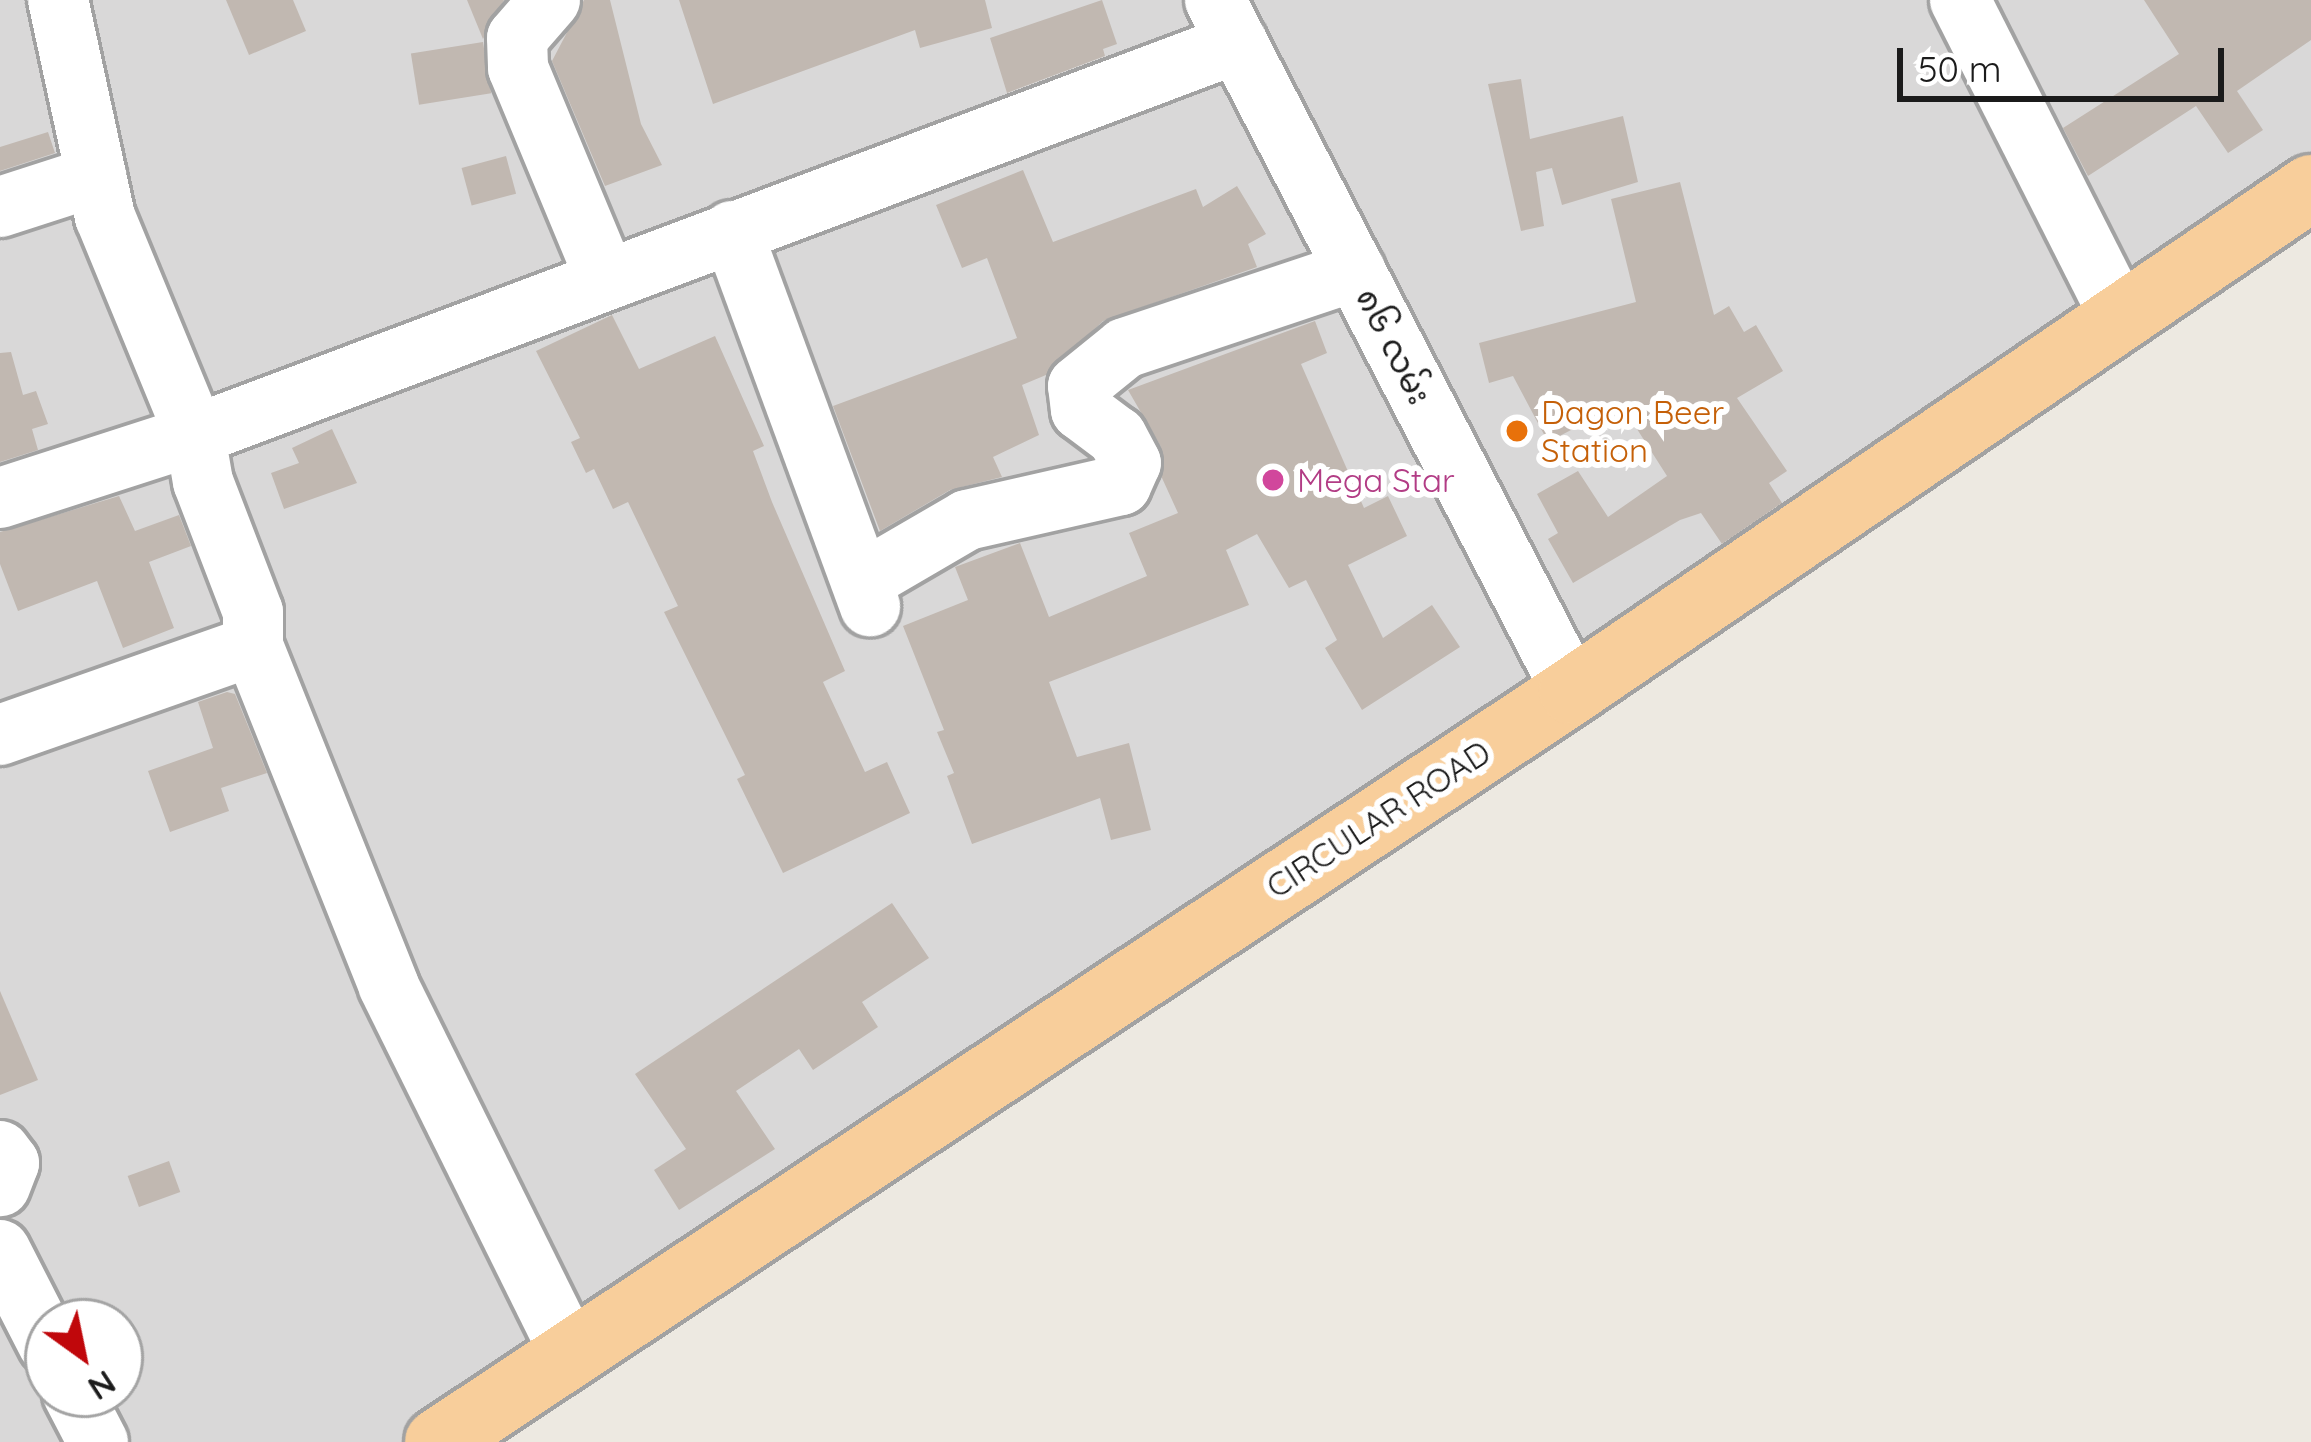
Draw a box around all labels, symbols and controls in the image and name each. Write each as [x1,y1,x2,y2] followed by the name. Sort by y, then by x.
[1903,24,2230,98] scale bar
[1918,46,2002,91] text: 50 m
[1348,281,1440,411] street label: ၈၆ လမ်း
[1541,392,1724,470] place label: Dagon Beer Station
[1504,418,1530,444] marker: Dagon Beer Station
[1297,460,1455,500] place label: Mega Star
[1260,467,1286,493] marker: Mega Star
[1259,732,1497,906] street label: CIRCULAR ROAD
[24,1298,144,1418] north arrow
[81,1362,124,1410] text: N

